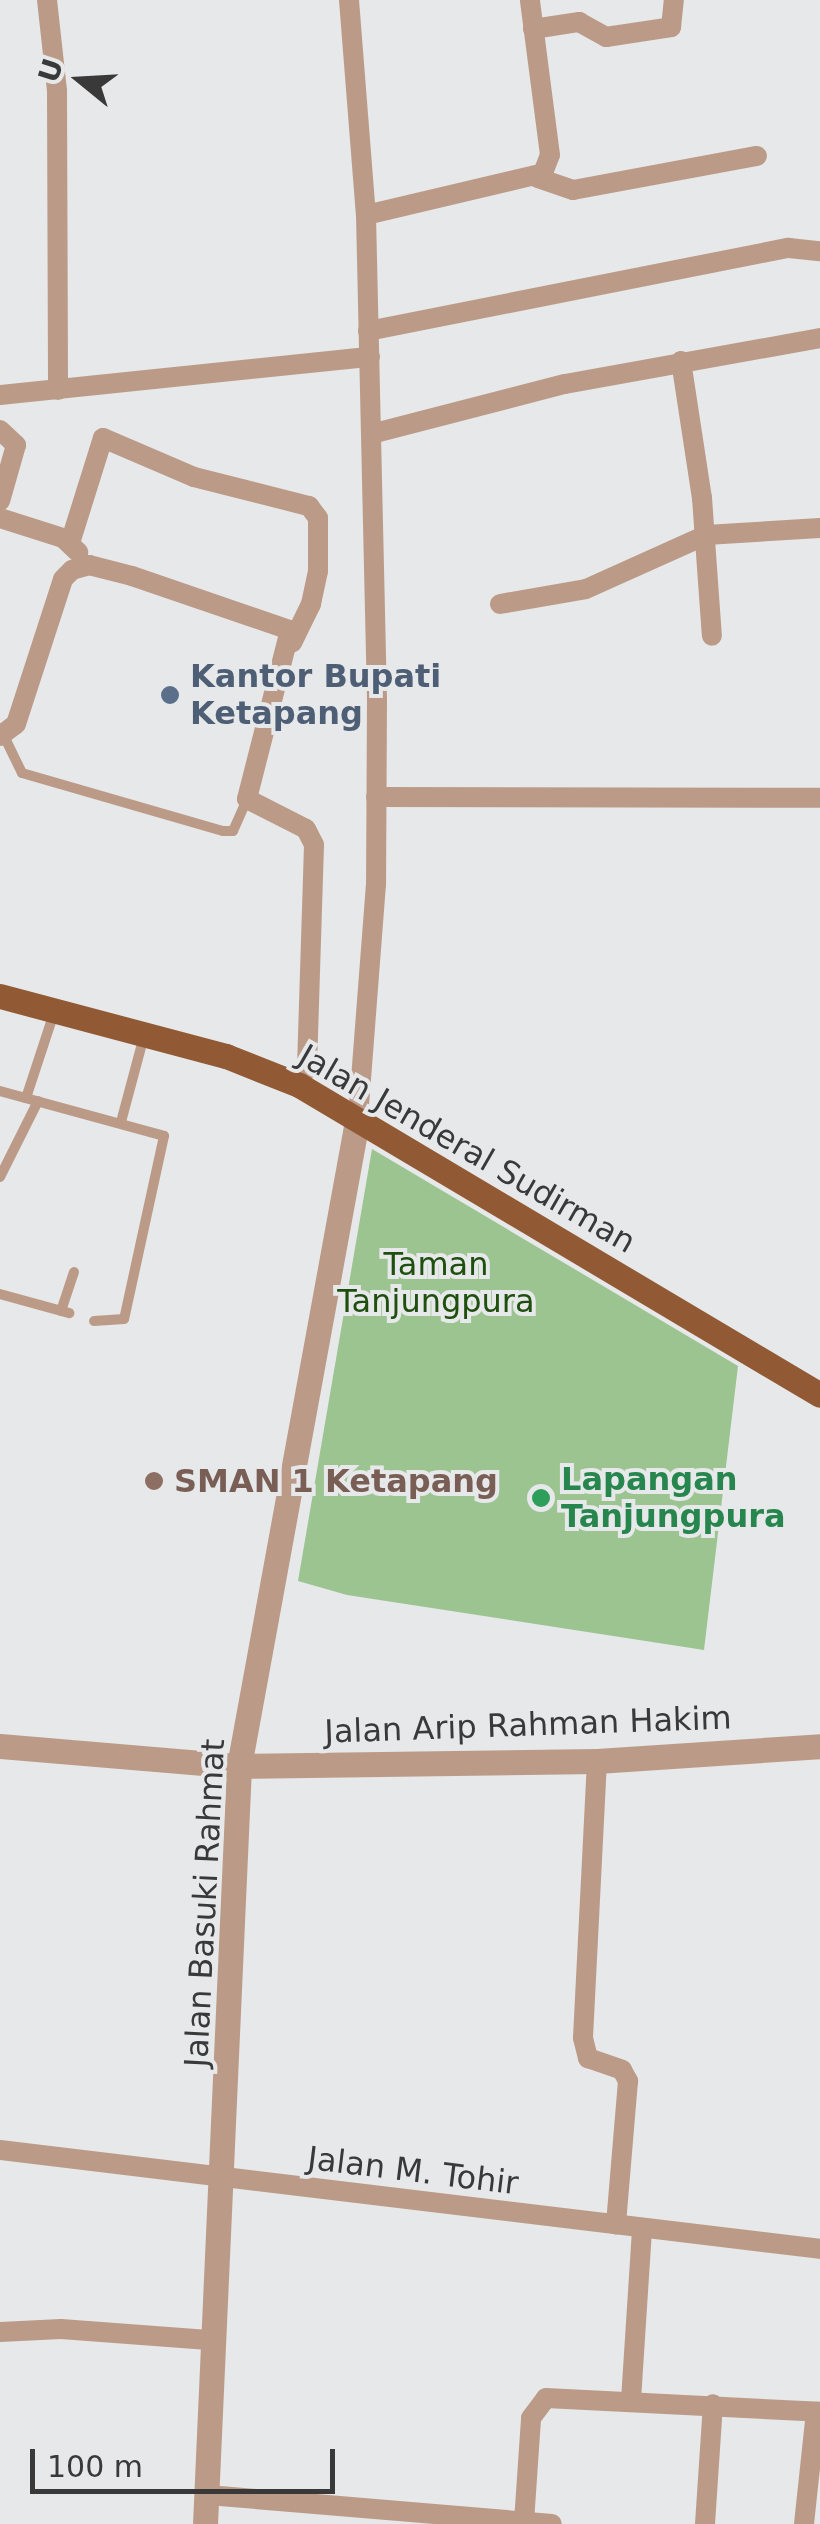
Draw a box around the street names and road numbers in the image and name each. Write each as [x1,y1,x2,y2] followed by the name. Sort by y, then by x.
[292,1037,642,1261] street label: Jalan Jenderal Sudirman
[324,1699,732,1751] street label: Jalan Arip Rahman Hakim
[177,1738,233,2068] street label: Jalan Basuki Rahmat
[305,2139,521,2203] street label: Jalan M. Tohir

